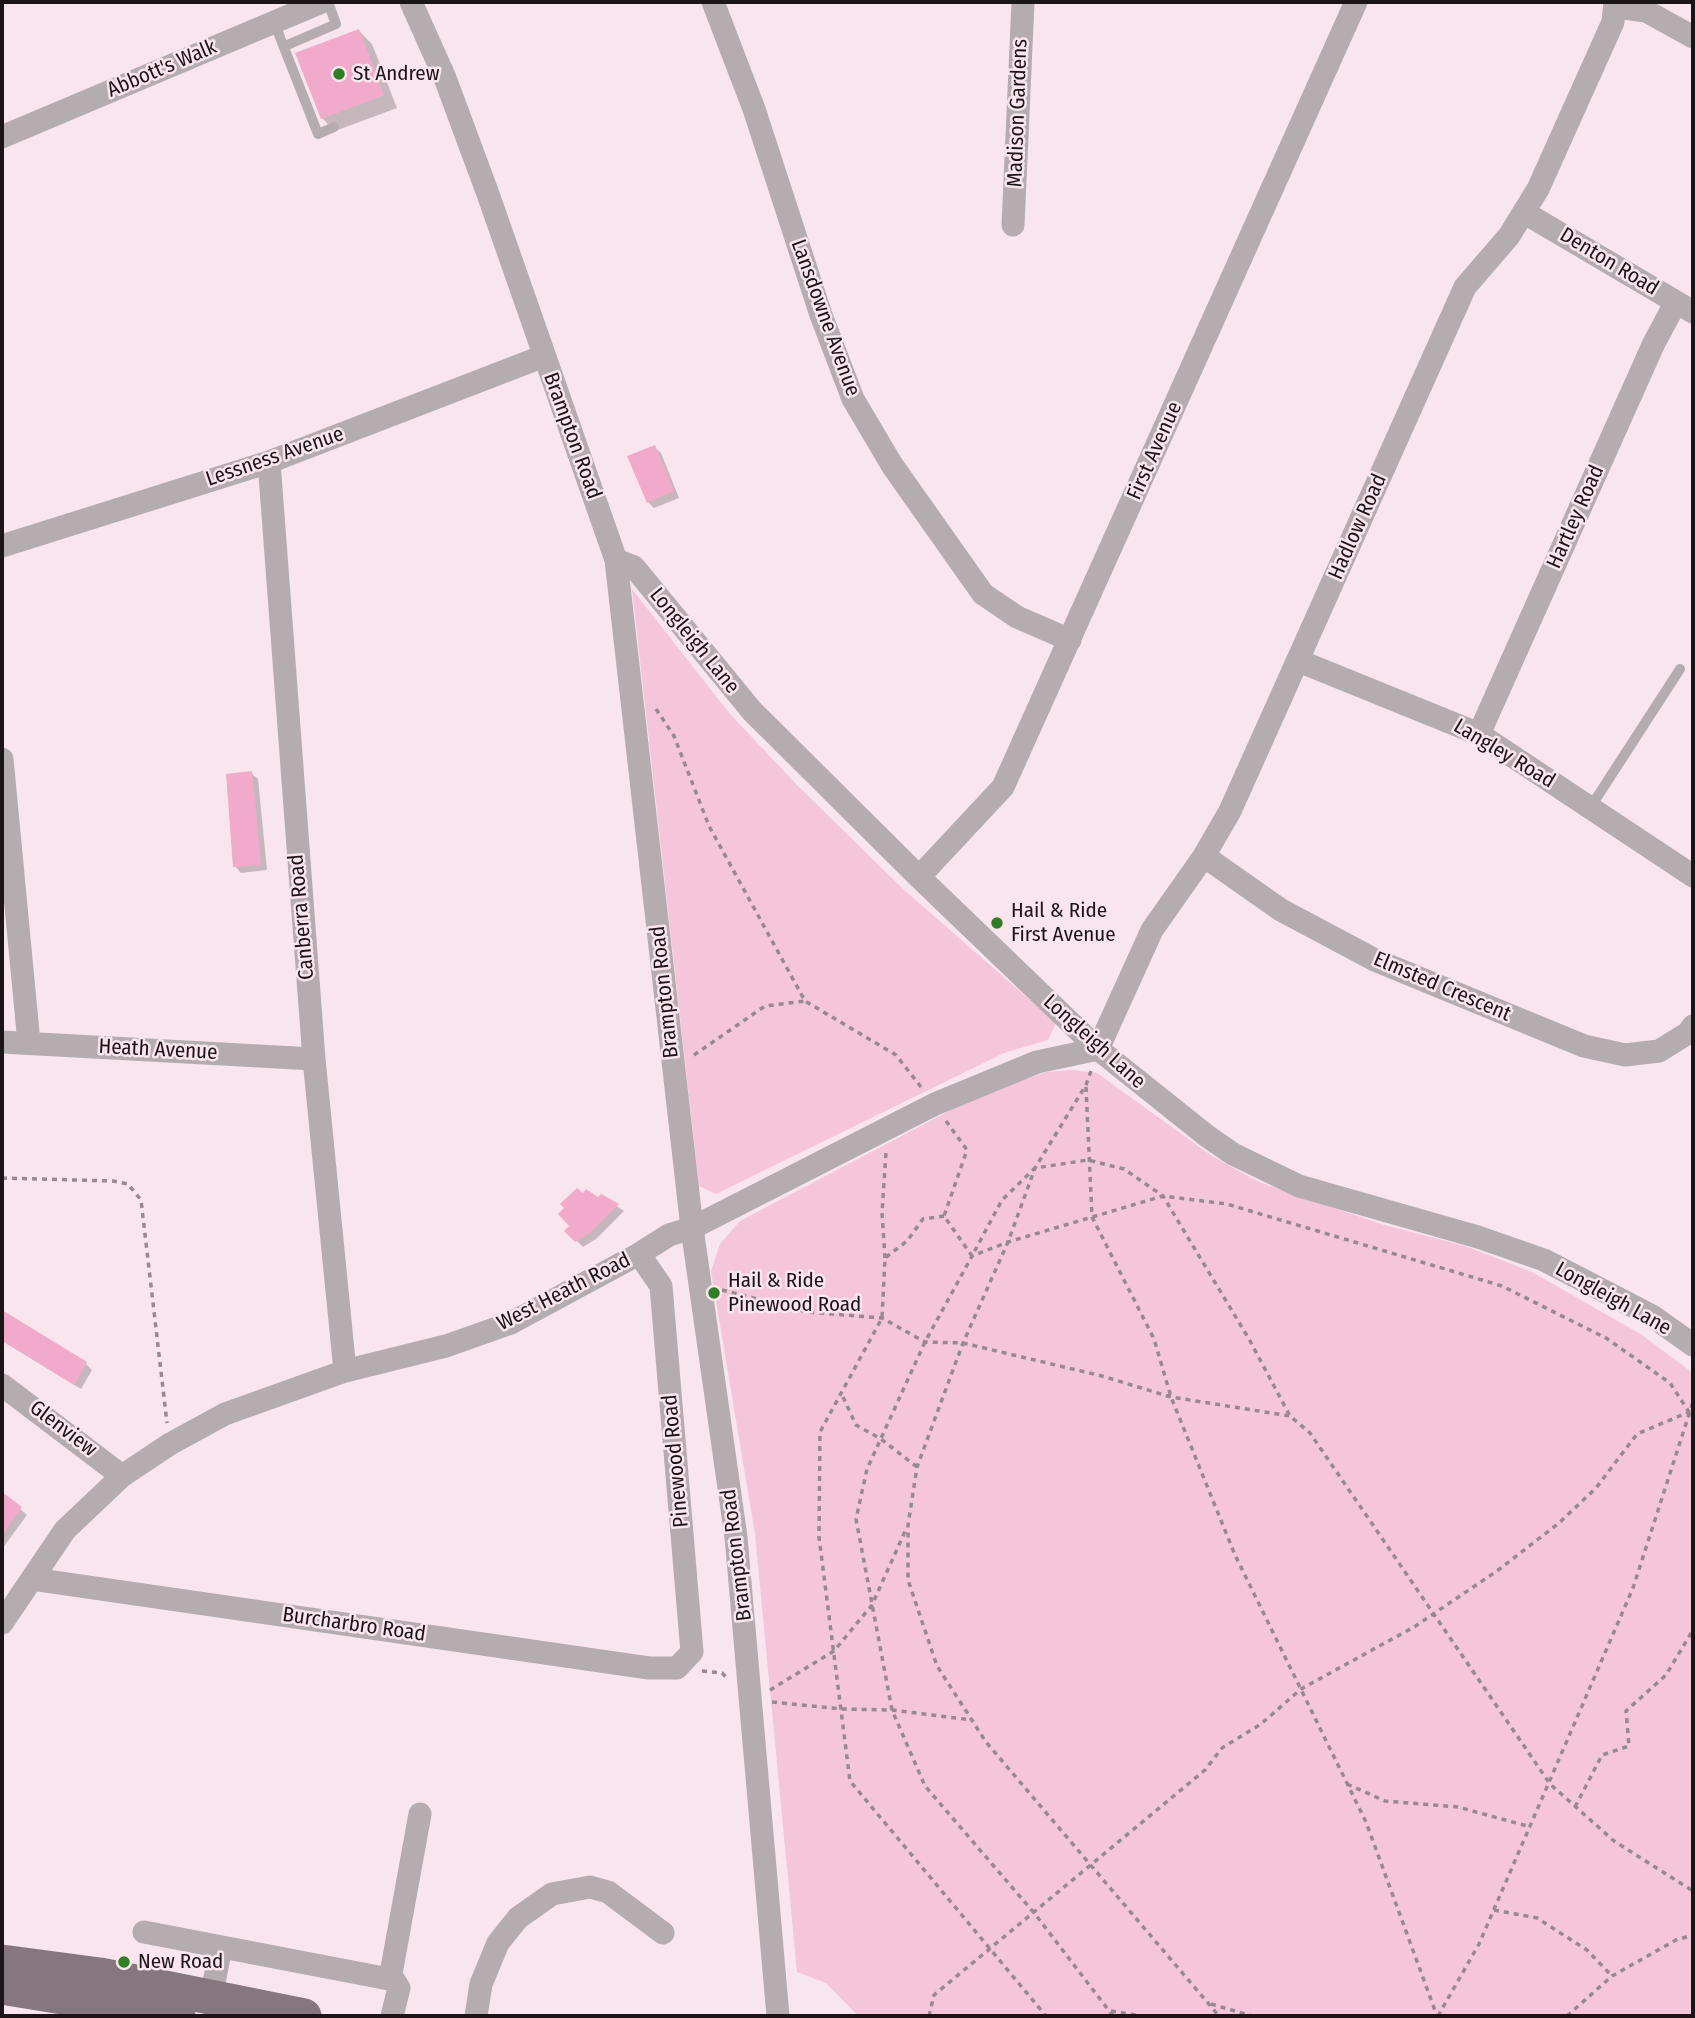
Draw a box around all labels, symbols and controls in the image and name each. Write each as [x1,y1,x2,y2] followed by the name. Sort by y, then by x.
[104,35,220,103] street label: Abbott's Walk
[1003,38,1033,188] street label: Madison Gardens
[353,61,439,87] place label: St Andrew
[331,66,347,82] marker: St Andrew
[1555,223,1663,301] street label: Denton Road
[785,236,865,400] street label: Lansdowne Avenue
[537,369,607,503] street label: Brampton Road
[1122,398,1188,504] street label: First Avenue
[203,422,347,492] street label: Lessness Avenue
[1542,461,1610,573] street label: Hartley Road
[1324,470,1392,584] street label: Hadlow Road
[644,583,744,699] street label: Longleigh Lane
[1449,714,1559,794] street label: Langley Road
[284,853,320,981] street label: Canberra Road
[1011,898,1116,948] place label: Hail & Ride First Avenue
[989,915,1005,931] marker: Hail & Ride First Avenue
[646,925,684,1059] street label: Brampton Road
[1370,947,1514,1027] street label: Elmsted Crescent
[1038,990,1150,1094] street label: Longleigh Lane
[98,1034,218,1066] street label: Heath Avenue
[493,1248,635,1336] street label: West Heath Road
[1551,1257,1675,1341] street label: Longleigh Lane
[728,1268,861,1318] place label: Hail & Ride Pinewood Road
[706,1285,722,1301] marker: Hail & Ride Pinewood Road
[658,1394,694,1528] street label: Pinewood Road
[24,1396,102,1462] street label: Glenview
[716,1488,758,1622] street label: Brampton Road
[281,1602,427,1648] street label: Burcharbro Road
[138,1949,223,1975] place label: New Road
[116,1954,132,1970] marker: New Road

